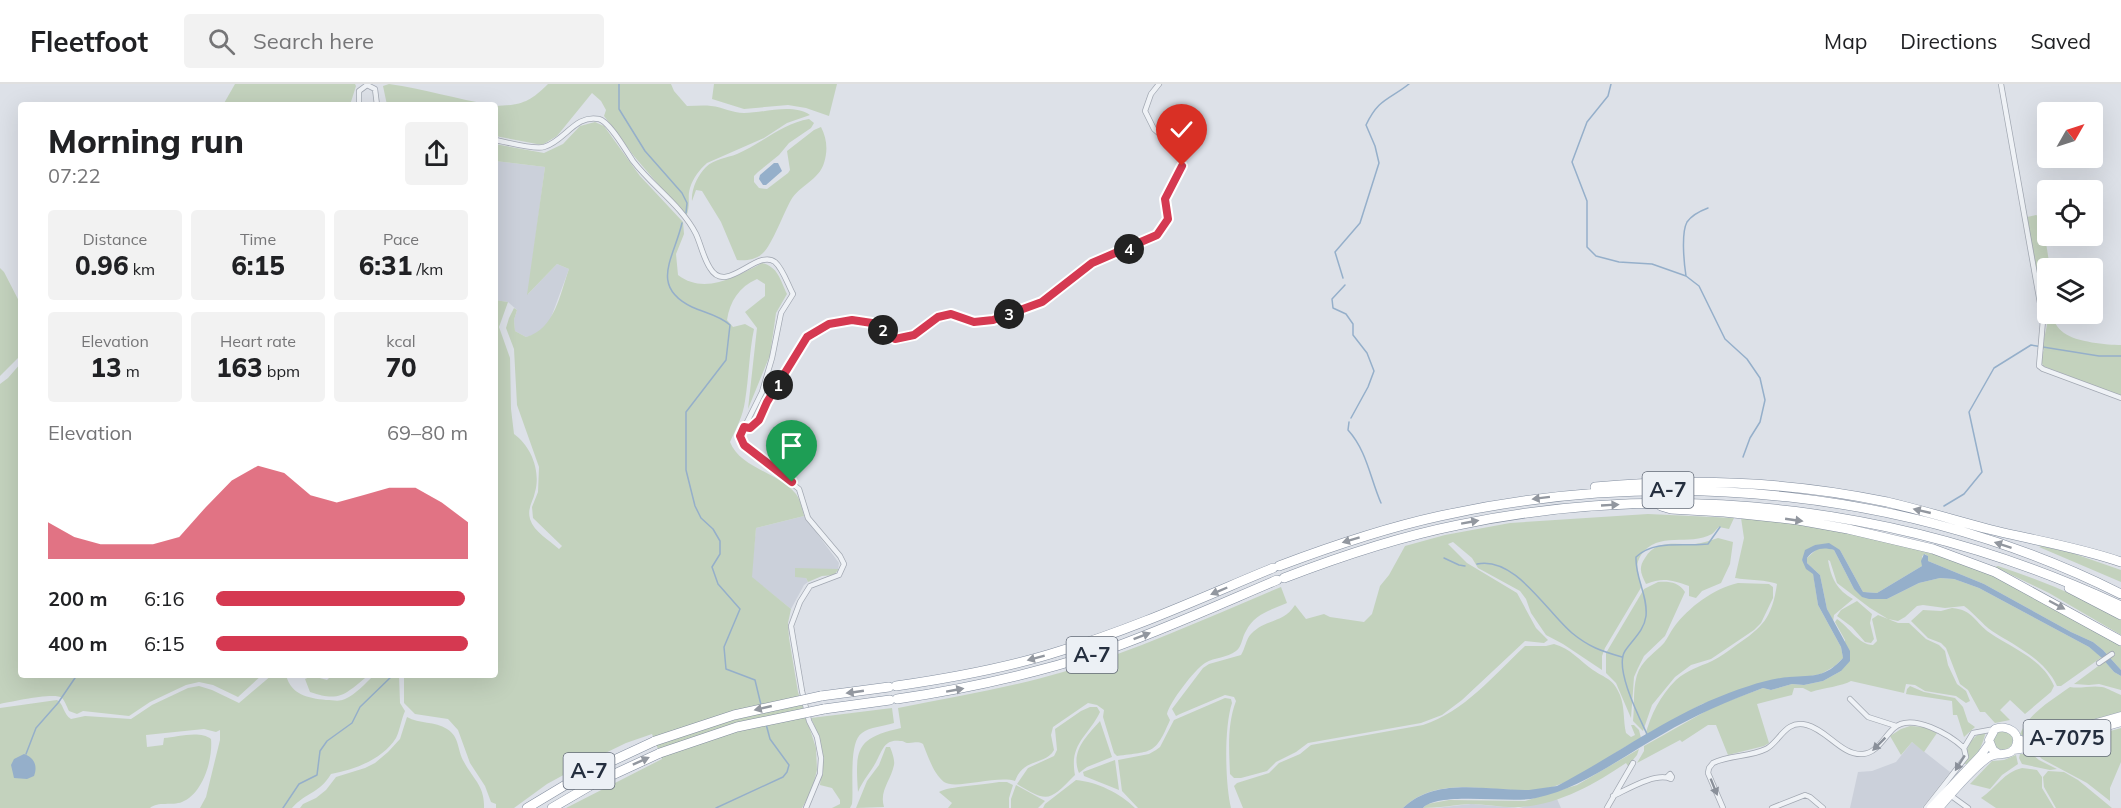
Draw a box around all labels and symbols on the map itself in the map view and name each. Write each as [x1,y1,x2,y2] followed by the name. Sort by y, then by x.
[2037,102,2103,168] north arrow
[1156,104,1207,166] pin
[1114,234,1144,264] pin: 4
[994,299,1024,329] pin: 3
[868,315,898,345] pin: 2
[763,370,793,400] pin: 1
[766,420,817,482] pin
[1642,472,1694,508] road number: A-7
[1531,493,1550,503] one-way arrow
[1601,500,1620,510] one-way arrow
[1913,505,1931,515] one-way arrow
[1784,515,1803,524] one-way arrow
[1461,518,1480,527] one-way arrow
[1342,536,1360,545] one-way arrow
[1994,539,2012,549] one-way arrow
[1209,586,1227,596] one-way arrow
[2049,600,2066,610] one-way arrow
[1134,631,1152,641] one-way arrow
[1066,637,1118,673] road number: A-7
[1027,653,1045,663] one-way arrow
[946,685,965,694] one-way arrow
[845,687,864,696] one-way arrow
[754,703,773,713] one-way arrow
[2024,720,2110,756] road number: A-7075
[1872,737,1886,751] one-way arrow
[564,753,614,789] road number: A-7
[1955,755,1966,772] one-way arrow
[632,756,650,766] one-way arrow
[1709,778,1719,796] one-way arrow

